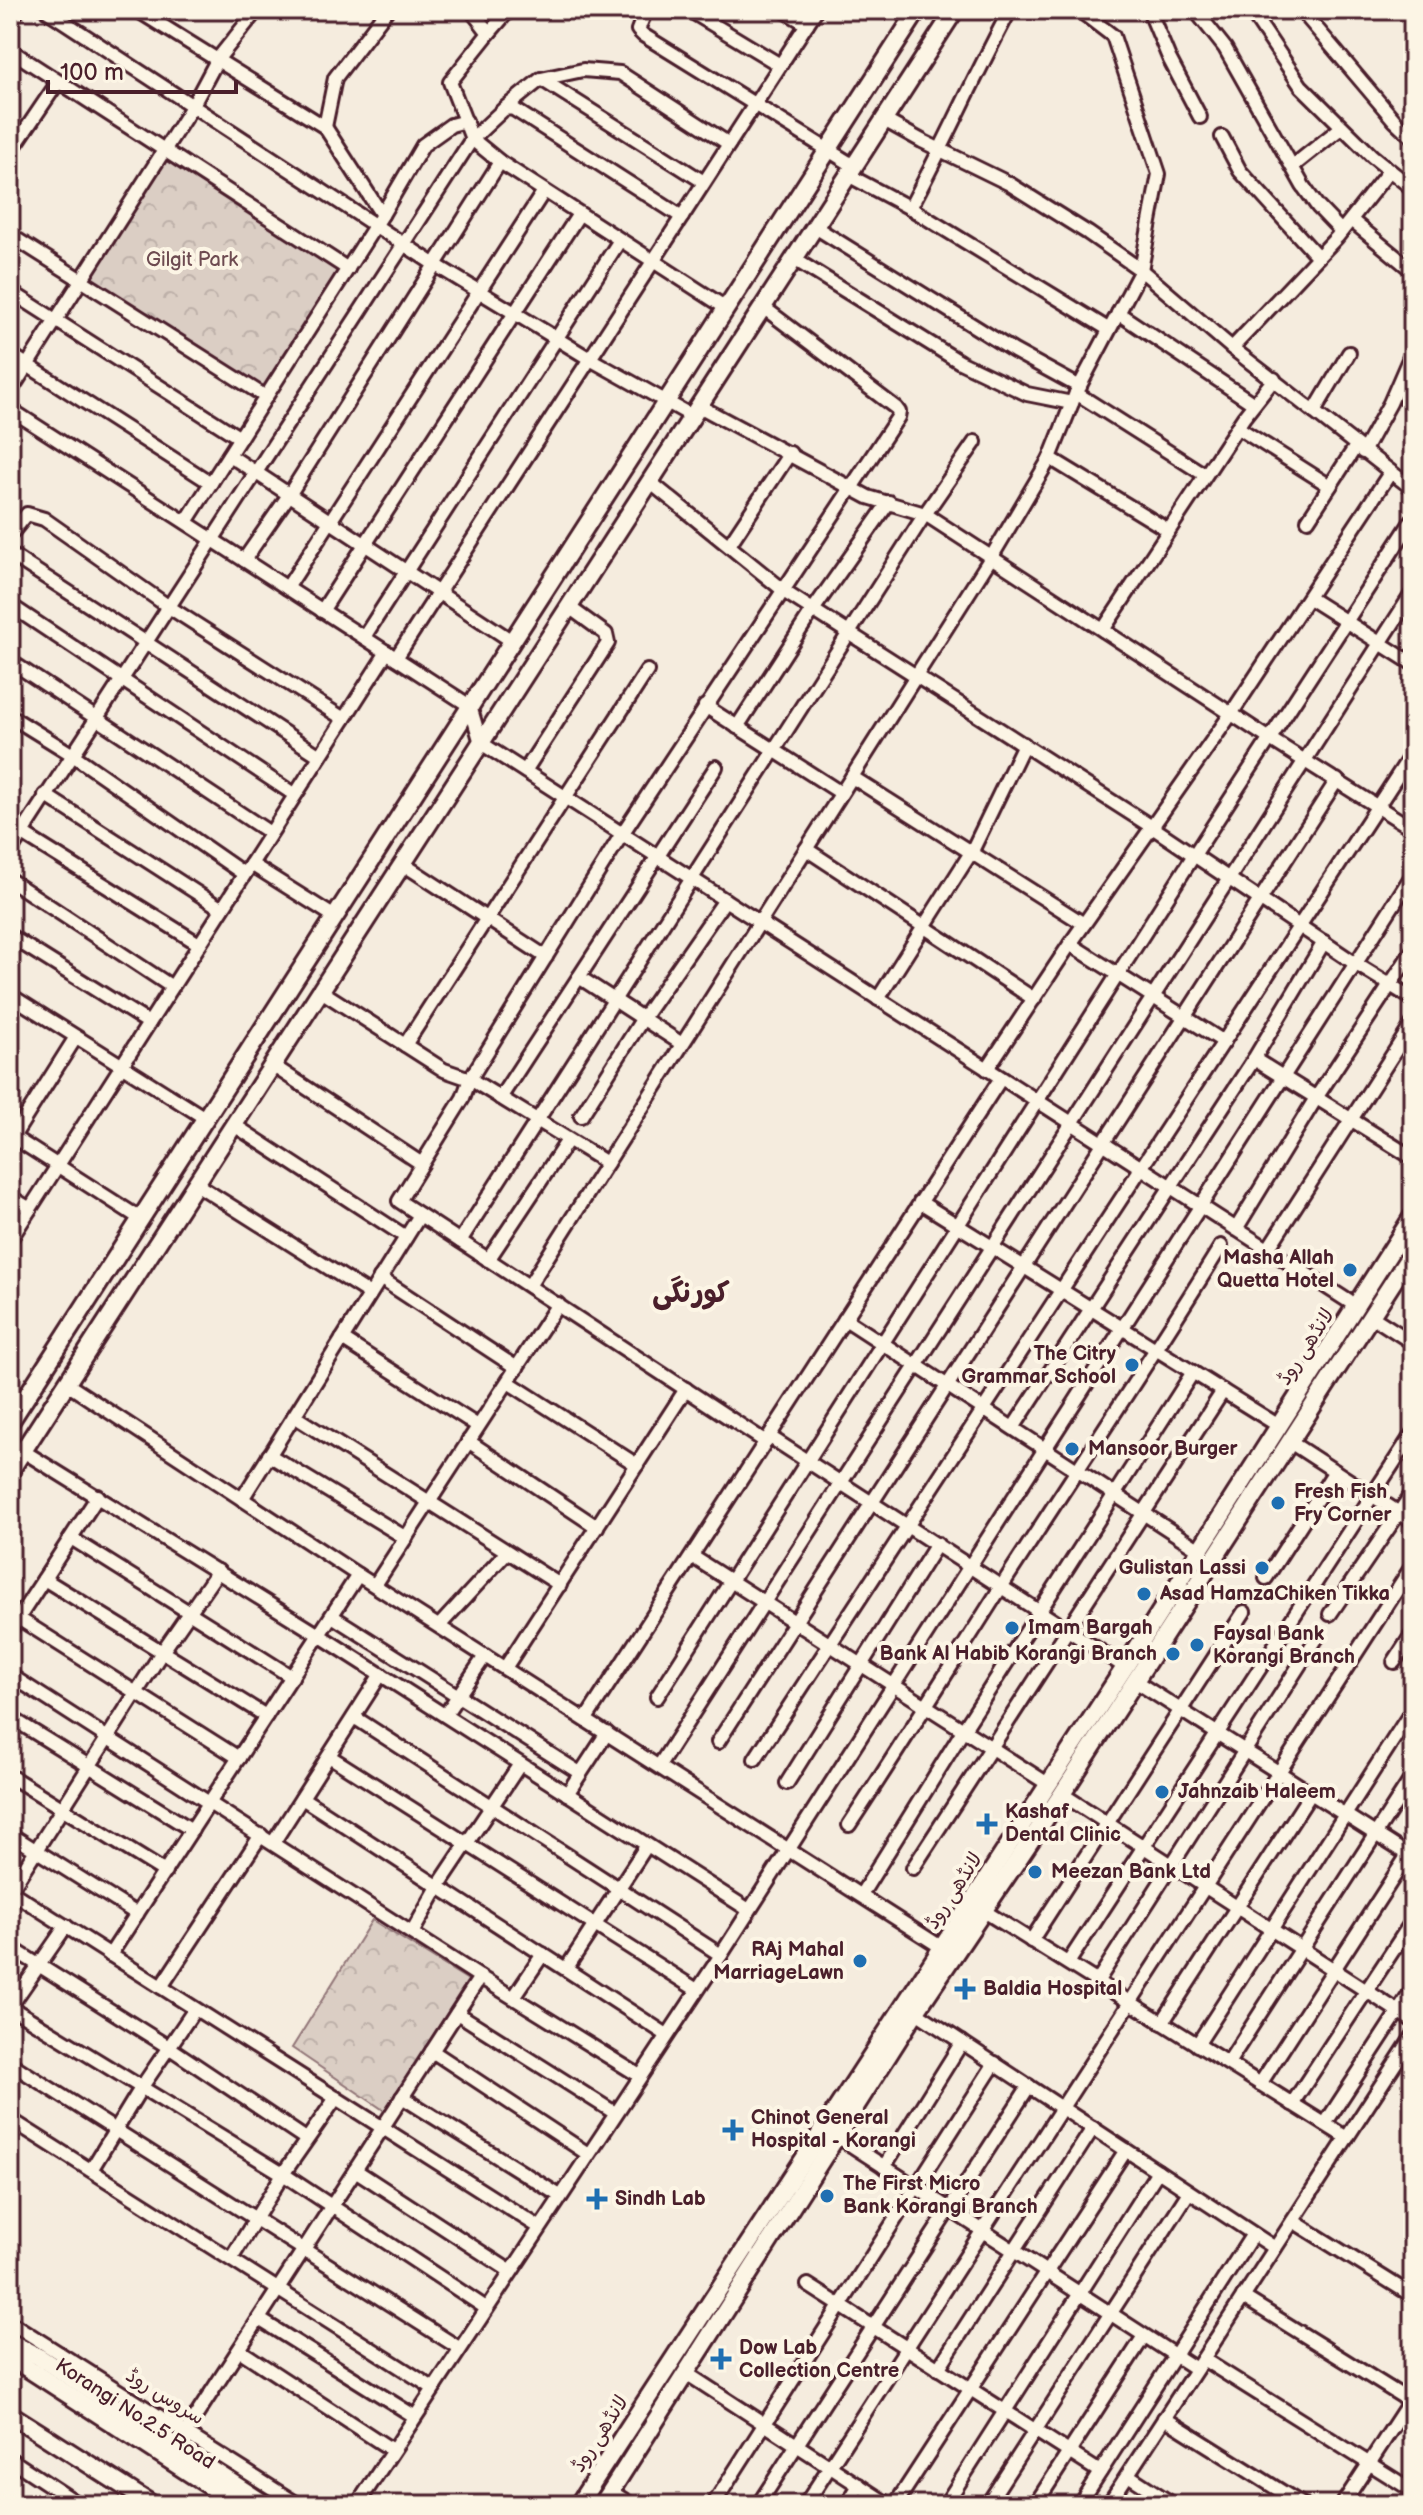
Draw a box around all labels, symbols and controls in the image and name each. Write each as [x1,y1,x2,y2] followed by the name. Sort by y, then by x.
[48,44,236,94] scale bar
[60,58,124,87] text: 100 m
[146,248,238,272] park label: Gilgit Park
[1217,1246,1334,1293] place label: Masha Allah Quetta Hotel
[1341,1261,1359,1279] marker: Masha Allah Quetta Hotel
[652,1275,730,1311] district label: کورنگی
[1272,1304,1340,1390] street label: لانڈھی روڈ
[962,1342,1117,1389] place label: The Citry Grammar School
[1123,1356,1141,1374] marker: The Citry Grammar School
[1088,1437,1239,1461] place label: Mansoor Burger
[1063,1440,1081,1458] marker: Mansoor Burger
[1294,1480,1392,1527] place label: Fresh Fish Fry Corner
[1269,1494,1287,1512] marker: Fresh Fish Fry Corner
[1119,1556,1246,1580] place label: Gulistan Lassi
[1253,1559,1271,1577] marker: Gulistan Lassi
[1159,1582,1390,1606] place label: Asad HamzaChiken Tikka
[1135,1585,1153,1603] marker: Asad HamzaChiken Tikka
[1028,1616,1153,1640] place label: Imam Bargah
[1003,1619,1021,1637] marker: Imam Bargah
[1213,1622,1355,1669] place label: Faysal Bank Korangi Branch
[1188,1636,1206,1654] marker: Faysal Bank Korangi Branch
[880,1642,1157,1666] place label: Bank Al Habib Korangi Branch
[1164,1645,1182,1663] marker: Bank Al Habib Korangi Branch
[1178,1780,1336,1804] place label: Jahnzaib Haleem
[1153,1783,1171,1801] marker: Jahnzaib Haleem
[1005,1800,1121,1847] place label: Kashaf Dental Clinic
[976,1813,998,1835] marker: Kashaf Dental Clinic
[920,1848,988,1934] street label: لانڈھی روڈ
[1051,1860,1211,1884] place label: Meezan Bank Ltd
[1026,1863,1044,1881] marker: Meezan Bank Ltd
[713,1938,844,1985] place label: RAj Mahal MarriageLawn
[851,1952,869,1970] marker: RAj Mahal MarriageLawn
[983,1977,1122,2001] place label: Baldia Hospital
[954,1978,976,2000] marker: Baldia Hospital
[751,2106,916,2153] place label: Chinot General Hospital - Korangi
[722,2119,744,2141] marker: Chinot General Hospital - Korangi
[843,2172,1038,2219] place label: The First Micro Bank Korangi Branch
[615,2187,706,2211] place label: Sindh Lab
[818,2187,836,2205] marker: The First Micro Bank Korangi Branch
[586,2188,608,2210] marker: Sindh Lab
[739,2336,899,2383] place label: Dow Lab Collection Centre
[710,2348,732,2370] marker: Dow Lab Collection Centre
[51,2353,219,2475] street label: Korangi No.2.5 Road
[121,2364,209,2430] street label: سروس روڈ
[566,2391,634,2477] street label: لانڈھی روڈ

